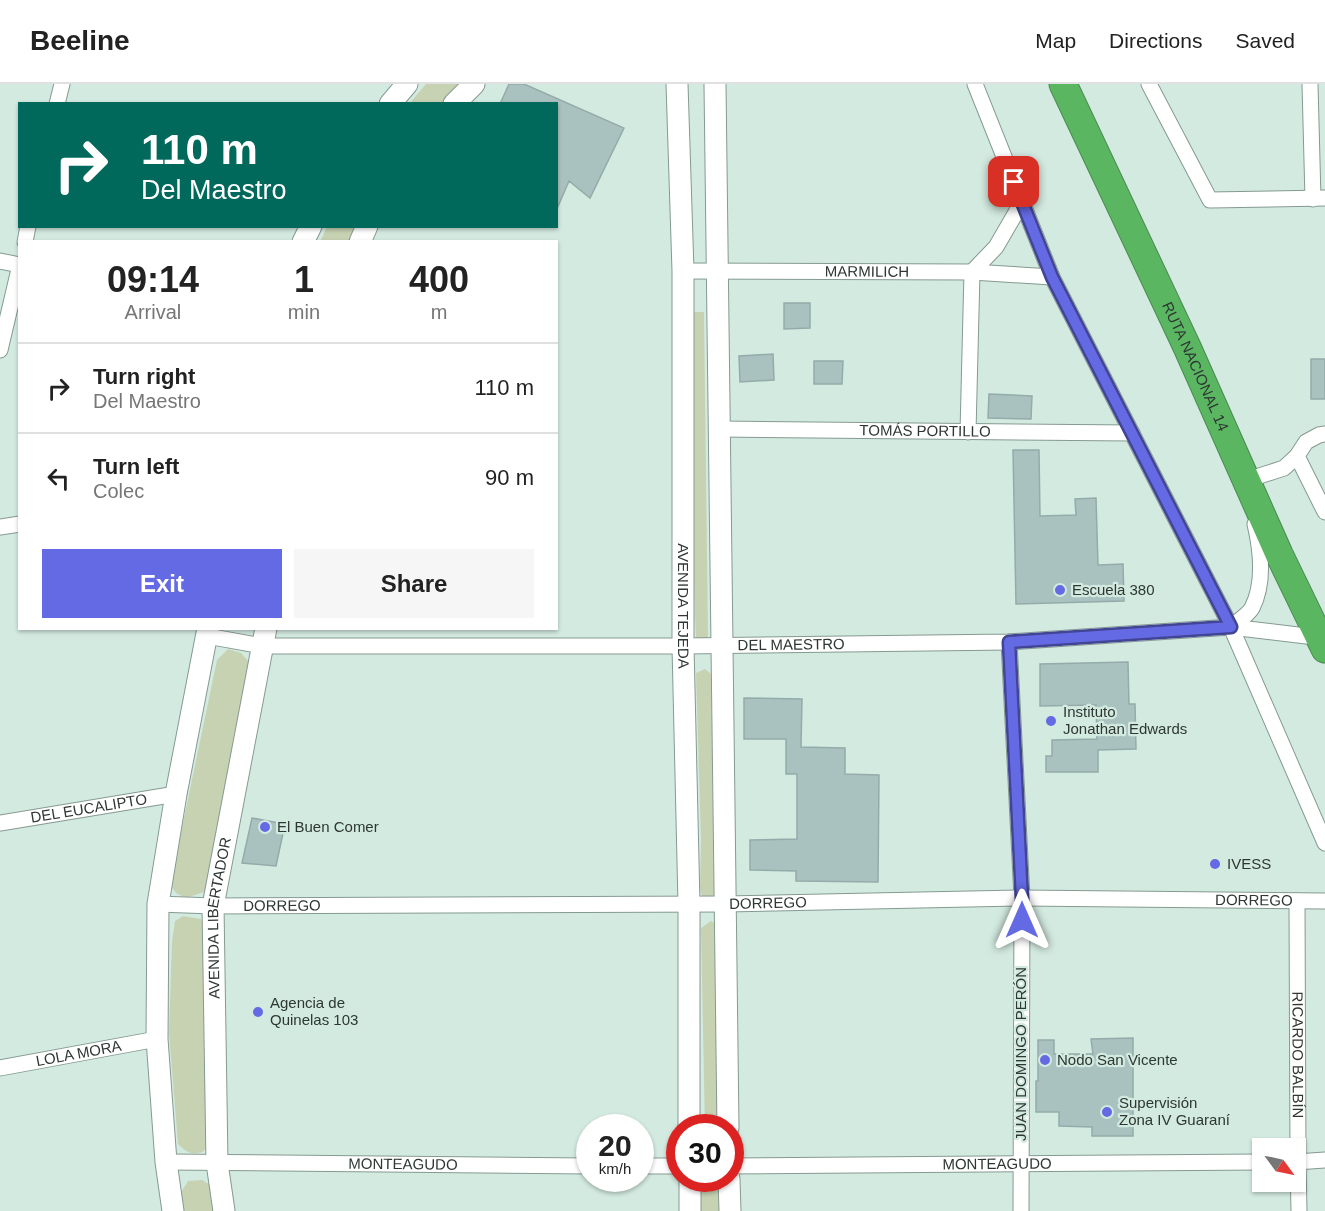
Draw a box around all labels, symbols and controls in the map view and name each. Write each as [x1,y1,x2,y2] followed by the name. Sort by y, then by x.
[30,25,130,56] text: Beeline
[1035,29,1076,52] text: Map
[1109,29,1202,52] text: Directions
[1235,29,1295,52] text: Saved
[42,126,120,204] icon: right
[141,126,258,173] text: 110 m
[988,156,1039,207] pin
[997,165,1030,198] icon: arrive
[141,175,287,205] text: Del Maestro
[107,259,199,300] text: 09:14
[294,259,314,300] text: 1
[409,259,469,300] text: 400
[825,262,909,280] street label: MARMILICH
[1159,299,1232,434] street label: RUTA NACIONAL 14
[125,301,181,323] text: Arrival
[288,301,320,323] text: min
[431,301,447,323] text: m
[93,364,195,389] text: Turn right
[42,372,75,405] icon: right
[474,375,534,400] text: 110 m
[93,390,201,412] text: Del Maestro
[859,421,991,440] street label: TOMÁS PORTILLO
[93,454,179,479] text: Turn left
[42,462,75,495] icon: left
[485,465,534,490] text: 90 m
[93,480,144,502] text: Colec
[675,543,693,669] street label: AVENIDA TEJEDA
[42,549,282,618] button: Exit
[294,549,534,618] button: Share
[1072,581,1155,598] place label: Escuela 380
[1053,583,1067,597] marker: Escuela 380
[737,635,845,653] street label: DEL MAESTRO
[1063,703,1187,737] place label: Instituto Jonathan Edwards
[1044,714,1058,728] marker: Instituto Jonathan Edwards
[29,790,148,826] street label: DEL EUCALIPTO
[277,818,379,835] place label: El Buen Comer
[258,820,272,834] marker: El Buen Comer
[204,836,234,999] street label: AVENIDA LIBERTADOR
[1227,855,1271,872] place label: IVESS
[1208,857,1222,871] marker: IVESS
[990,888,1054,952] position arrow
[1215,891,1293,909] street label: DORREGO
[729,893,807,912] street label: DORREGO
[243,897,321,914] street label: DORREGO
[1012,967,1029,1141] street label: JUAN DOMINGO PERÓN
[1289,992,1307,1118] street label: RICARDO BALBÍN
[270,994,358,1028] place label: Agencia de Quinelas 103
[251,1005,265,1019] marker: Agencia de Quinelas 103
[34,1037,123,1069] street label: LOLA MORA
[1057,1051,1178,1068] place label: Nodo San Vicente
[1038,1053,1052,1067] marker: Nodo San Vicente
[1119,1094,1231,1128] place label: Supervisión Zona IV Guaraní
[1100,1105,1114,1119] marker: Supervisión Zona IV Guaraní
[666,1114,744,1192] speed limit sign: 30
[598,1129,632,1162] text: 20
[1252,1138,1306,1192] north arrow
[1252,1138,1306,1192] map controls
[348,1155,458,1173] street label: MONTEAGUDO
[942,1155,1052,1172] street label: MONTEAGUDO
[599,1160,631,1177] text: km/h

